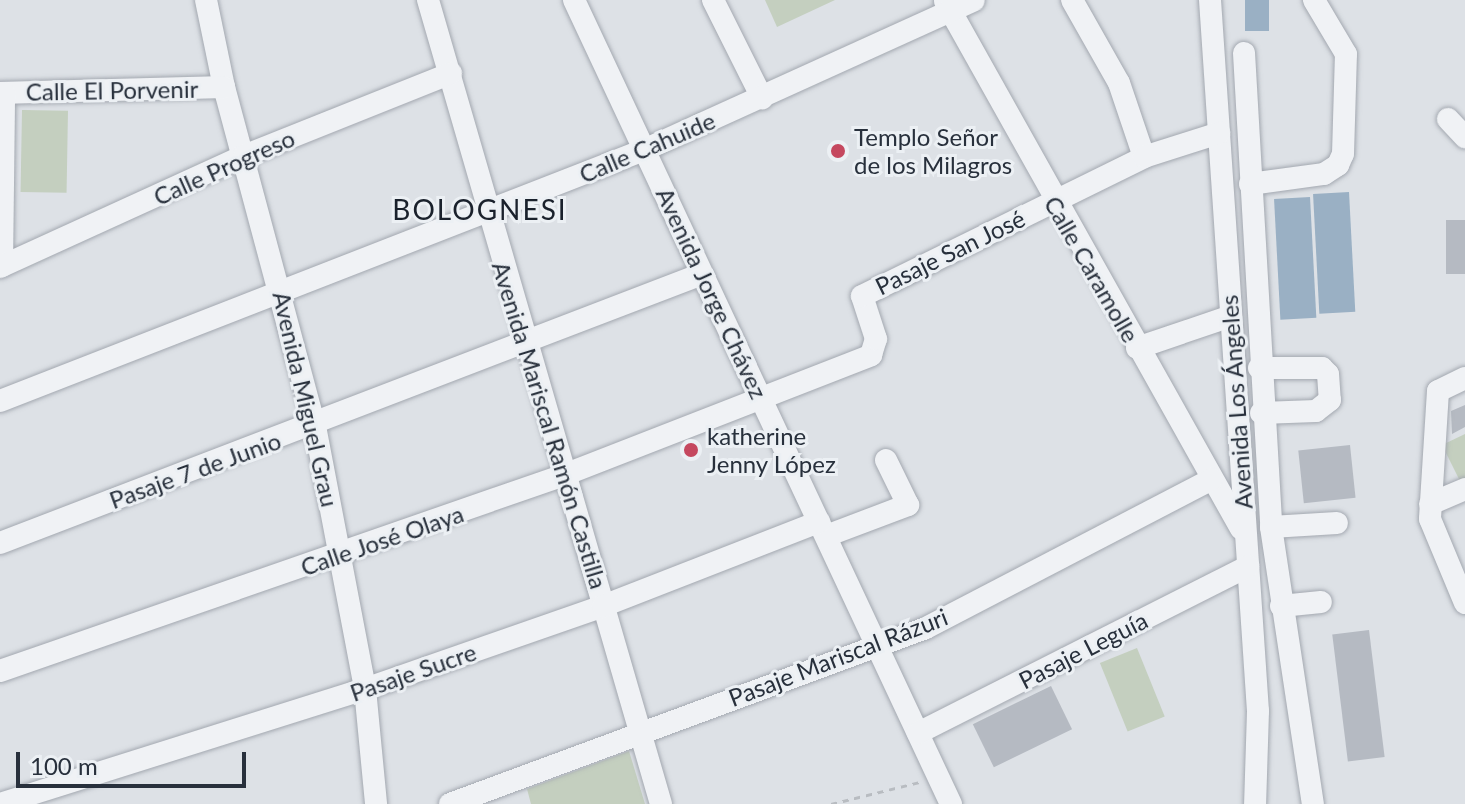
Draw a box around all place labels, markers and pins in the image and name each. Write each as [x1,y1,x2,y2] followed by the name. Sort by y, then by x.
[854,123,1012,179] place label: Templo Señor de los Milagros
[829,142,847,160] marker: Templo Señor de los Milagros
[707,422,836,478] place label: katherine Jenny López
[682,441,700,459] marker: katherine Jenny López

